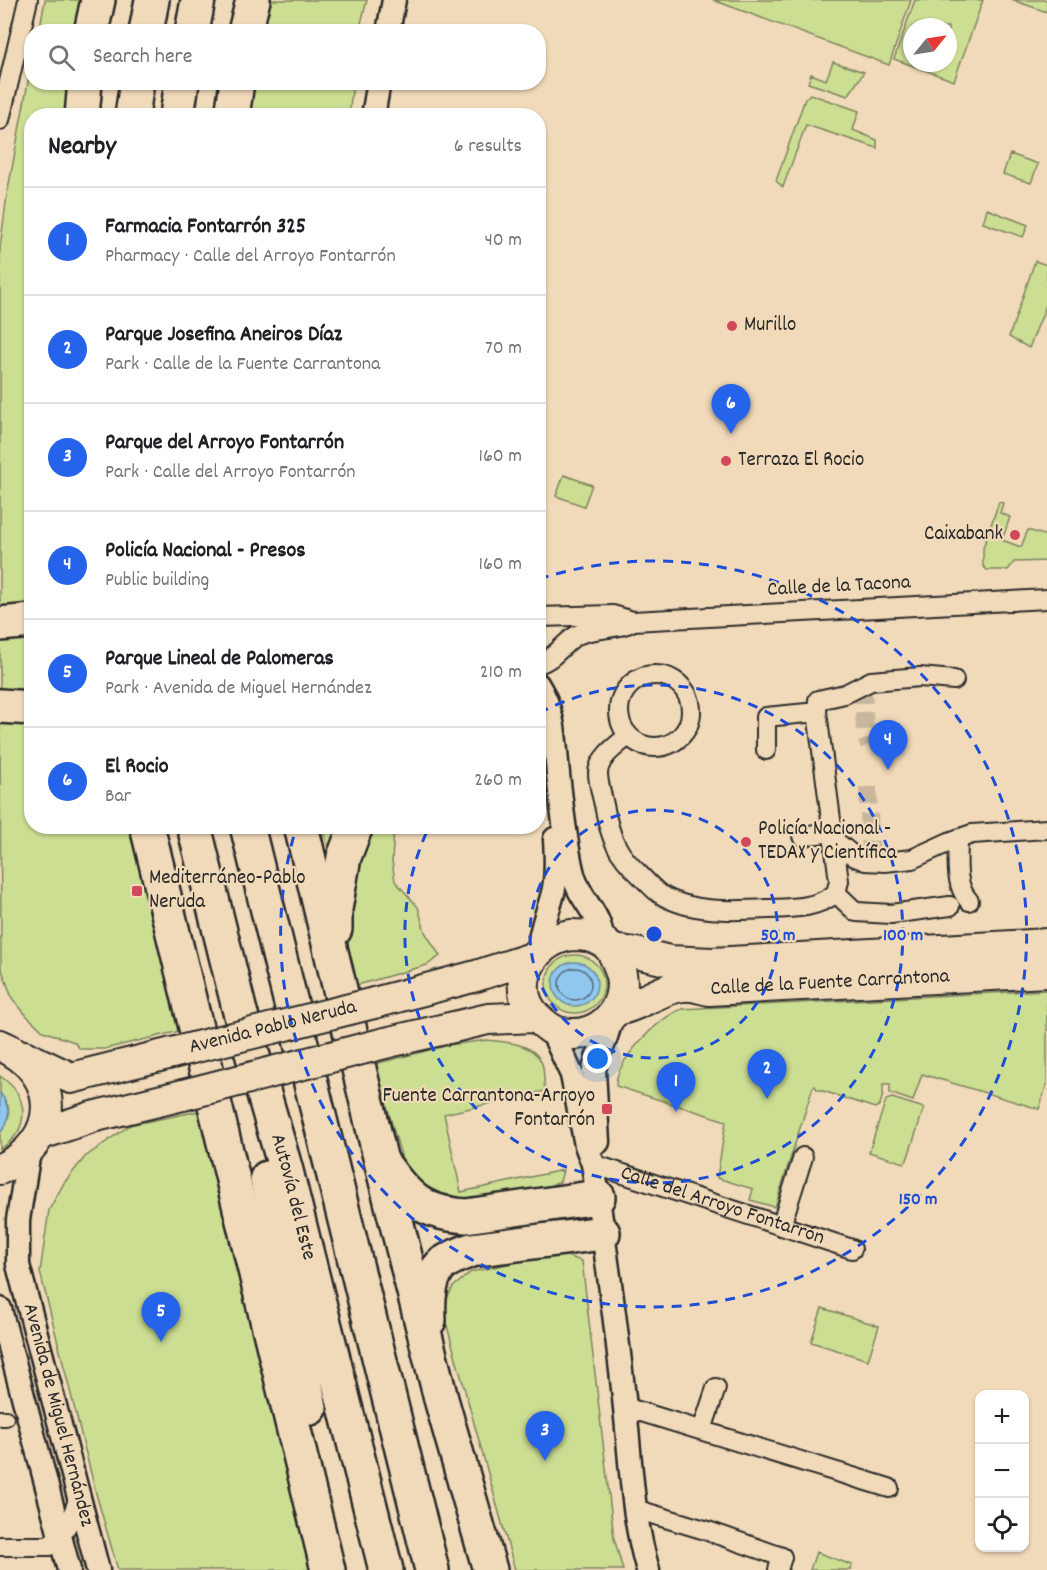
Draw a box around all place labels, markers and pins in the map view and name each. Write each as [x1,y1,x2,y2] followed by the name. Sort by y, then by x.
[744,311,796,341] place label: Murillo
[725,319,739,333] marker: Murillo
[712,384,750,434] pin: 6
[738,446,864,476] place label: Terraza El Rocio
[719,454,733,468] marker: Terraza El Rocio
[924,520,1003,550] place label: Caixabank
[1008,528,1022,542] marker: Caixabank
[868,720,908,770] pin: 4
[758,815,898,869] place label: Policía Nacional - TEDAX y Científica
[739,835,753,849] marker: Policía Nacional - TEDAX y Científica
[149,864,306,918] place label: Mediterráneo-Pablo Neruda
[130,884,144,898] marker: Mediterráneo-Pablo Neruda
[644,924,664,944] centre of rings
[748,1050,786,1099] pin: 2
[656,1062,696,1112] pin: 1
[382,1082,595,1136] place label: Fuente Carrantona-Arroyo Fontarrón
[600,1102,614,1116] marker: Fuente Carrantona-Arroyo Fontarrón
[142,1292,180,1342] pin: 5
[526,1412,564,1461] pin: 3

